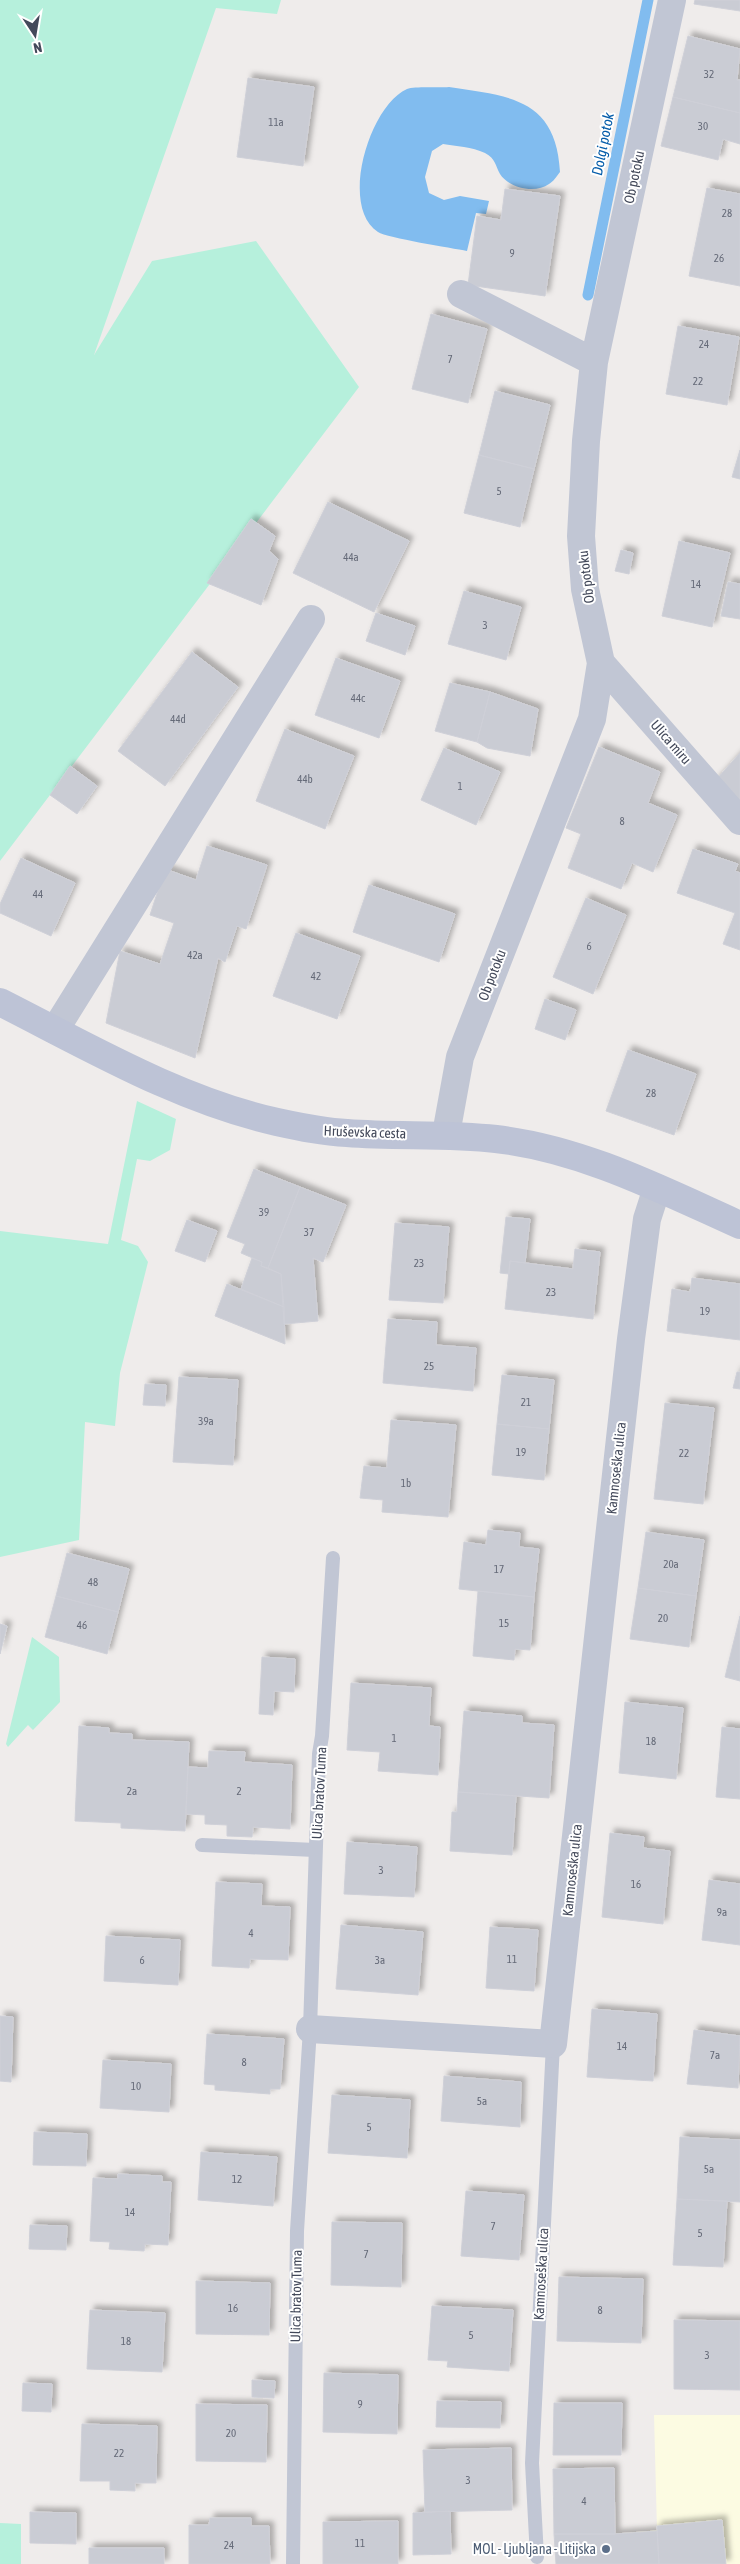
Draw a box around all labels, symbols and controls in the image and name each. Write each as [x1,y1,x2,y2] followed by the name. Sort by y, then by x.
[10,10,60,60] north arrow
[32,39,43,56] text: N
[704,68,714,80] house number: 32
[588,111,617,177] water label: Dolgi potok
[268,116,284,128] house number: 11a
[698,120,708,132] house number: 30
[621,149,647,205] street label: Ob potoku
[722,207,732,219] house number: 28
[509,247,515,259] house number: 9
[714,252,724,264] house number: 26
[699,338,709,350] house number: 24
[447,353,453,365] house number: 7
[693,375,703,387] house number: 22
[496,485,502,497] house number: 5
[575,550,597,604] street label: Ob potoku
[343,551,359,563] house number: 44a
[691,578,701,590] house number: 14
[482,619,488,631] house number: 3
[351,692,366,704] house number: 44c
[170,713,186,725] house number: 44d
[648,717,694,767] street label: Ulica miru
[297,773,313,785] house number: 44b
[457,780,463,792] house number: 1
[619,815,625,827] house number: 8
[33,888,43,900] house number: 44
[586,940,592,952] house number: 6
[475,947,509,1003] street label: Ob potoku
[187,949,203,961] house number: 42a
[311,970,321,982] house number: 42
[646,1087,656,1099] house number: 28
[323,1123,407,1141] street label: Hruševska cesta
[259,1206,269,1218] house number: 39
[304,1226,314,1238] house number: 37
[414,1257,424,1269] house number: 23
[546,1286,556,1298] house number: 23
[700,1305,710,1317] house number: 19
[424,1360,434,1372] house number: 25
[521,1396,531,1408] house number: 21
[198,1415,214,1427] house number: 39a
[603,1421,629,1515] street label: Kamnoseška ulica
[516,1446,526,1458] house number: 19
[679,1447,689,1459] house number: 22
[401,1477,411,1489] house number: 1b
[663,1558,679,1570] house number: 20a
[494,1563,504,1575] house number: 17
[88,1576,98,1588] house number: 48
[658,1612,668,1624] house number: 20
[499,1617,509,1629] house number: 15
[77,1619,87,1631] house number: 46
[391,1732,397,1744] house number: 1
[646,1735,656,1747] house number: 18
[309,1746,329,1840] street label: Ulica bratov Tuma
[127,1785,137,1797] house number: 2a
[236,1785,242,1797] house number: 2
[559,1823,585,1917] street label: Kamnoseška ulica
[378,1864,384,1876] house number: 3
[631,1878,641,1890] house number: 16
[717,1906,727,1918] house number: 9a
[248,1927,254,1939] house number: 4
[507,1953,517,1965] house number: 11
[139,1954,145,1966] house number: 6
[375,1954,385,1966] house number: 3a
[617,2040,627,2052] house number: 14
[710,2049,720,2061] house number: 7a
[241,2056,247,2068] house number: 8
[131,2080,141,2092] house number: 10
[477,2095,487,2107] house number: 5a
[366,2121,372,2133] house number: 5
[704,2163,714,2175] house number: 5a
[232,2173,242,2185] house number: 12
[125,2206,135,2218] house number: 14
[490,2220,496,2232] house number: 7
[531,2227,551,2321] street label: Kamnoseška ulica
[697,2227,703,2239] house number: 5
[363,2248,369,2260] house number: 7
[287,2250,305,2342] street label: Ulica bratov Tuma
[228,2302,238,2314] house number: 16
[597,2304,603,2316] house number: 8
[468,2329,474,2341] house number: 5
[121,2335,131,2347] house number: 18
[704,2349,710,2361] house number: 3
[357,2398,363,2410] house number: 9
[226,2427,236,2439] house number: 20
[114,2447,124,2459] house number: 22
[465,2474,471,2486] house number: 3
[581,2495,587,2507] house number: 4
[355,2537,365,2549] house number: 11
[224,2539,234,2551] house number: 24
[473,2541,596,2557] place label: MOL - Ljubljana - Litijska
[600,2543,612,2555] marker: MOL - Ljubljana - Litijska

